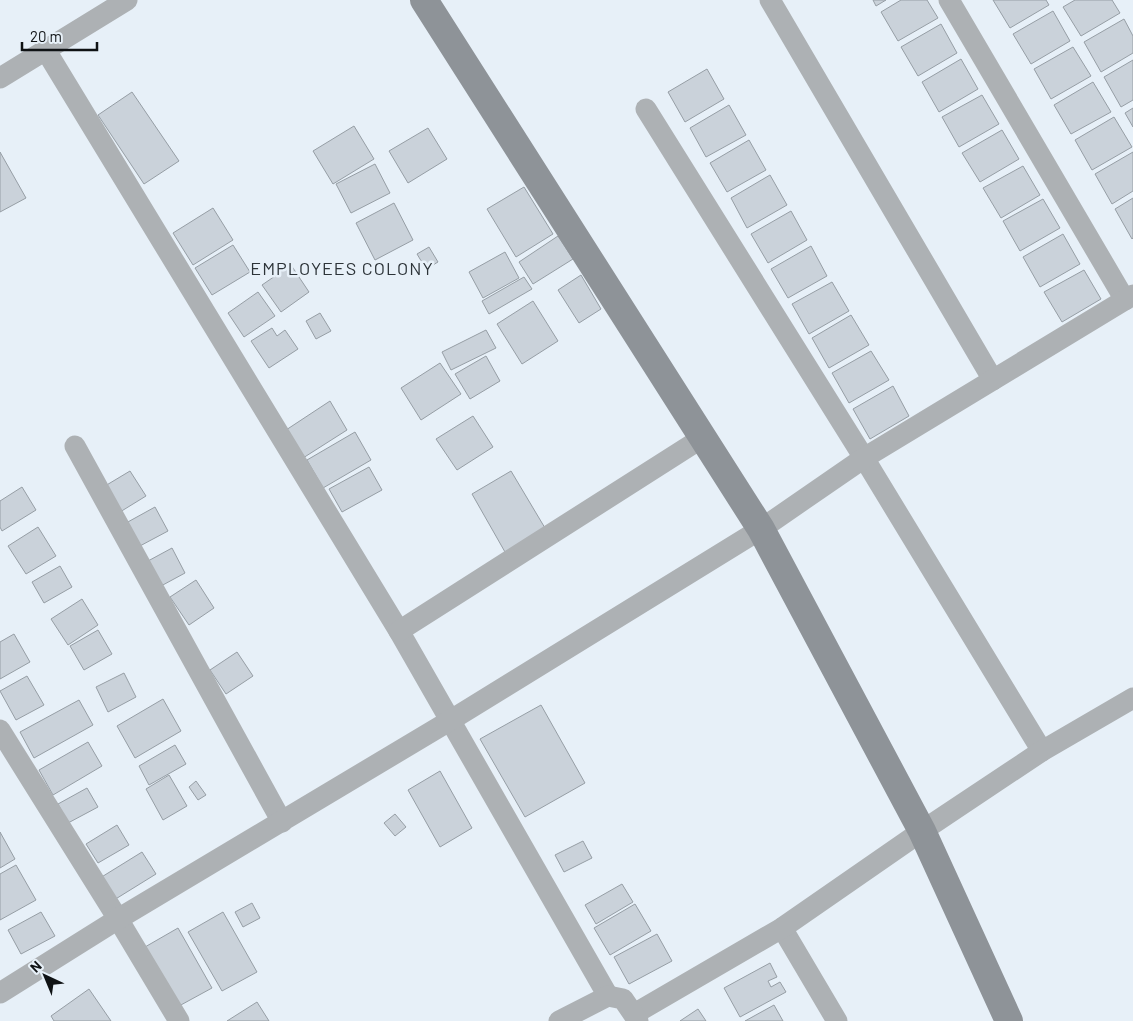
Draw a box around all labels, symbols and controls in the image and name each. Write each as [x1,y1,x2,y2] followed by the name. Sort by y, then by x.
[22,20,98,52] scale bar
[30,27,62,45] text: 20 m
[250,257,434,279] district label: EMPLOYEES COLONY
[20,951,70,1001] north arrow
[26,957,45,976] text: N

